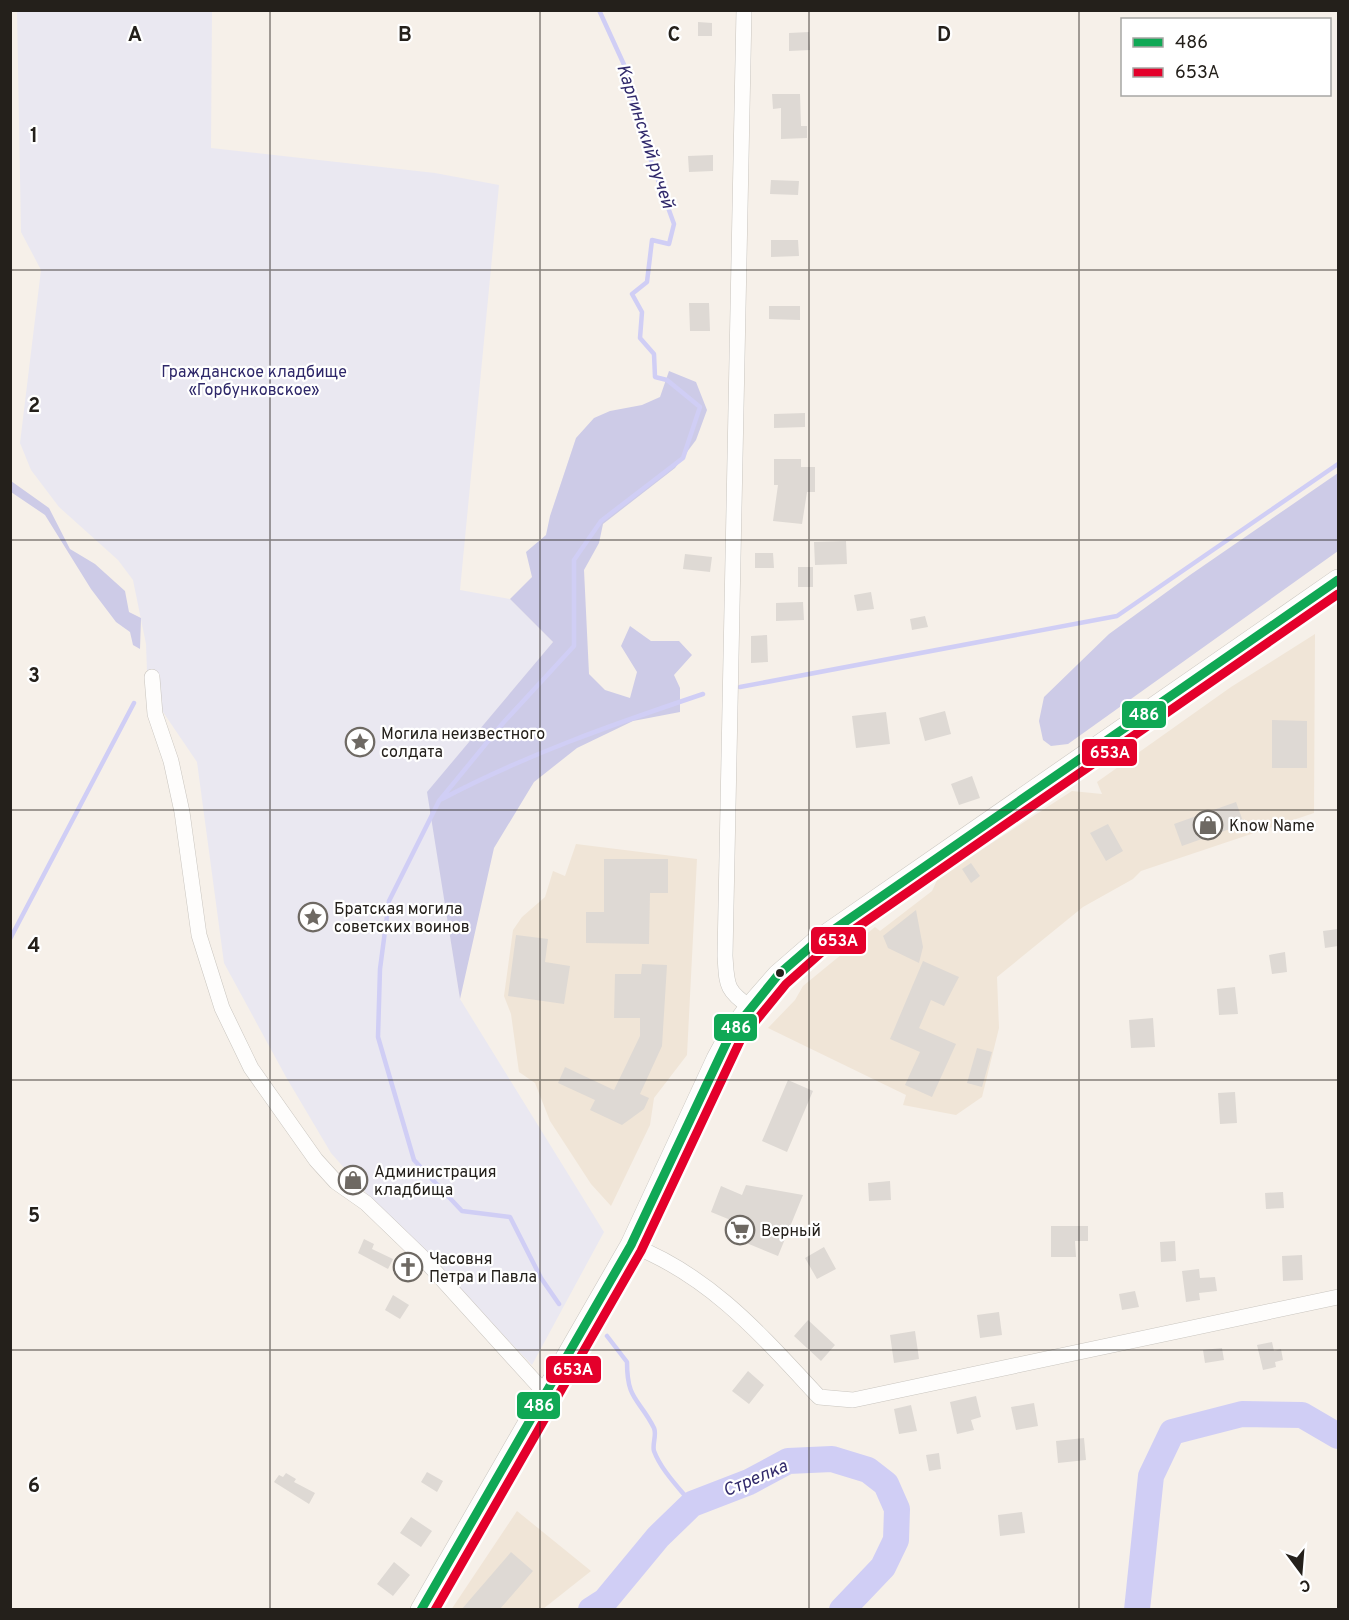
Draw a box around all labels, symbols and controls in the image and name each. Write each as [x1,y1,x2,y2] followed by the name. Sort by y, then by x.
[1121,18,1331,96] legend
[128,23,142,49] text: A
[398,23,412,49] text: B
[668,23,680,49] text: C
[937,23,951,49] text: D
[1175,32,1208,55] text: 486
[610,61,679,212] water label: Каргинский ручей
[1175,62,1220,85] text: 653А
[30,124,38,150] text: 1
[161,363,347,401] park label: Гражданское кладбище «Горбунковское»
[28,394,40,420] text: 2
[28,664,40,690] text: 3
[1121,700,1167,729] line badge: 486
[1129,706,1159,726] text: 486
[381,725,545,763] place label: Могила неизвестного солдата
[344,726,376,758] place icon: Могила неизвестного солдата
[1081,738,1138,767] line badge: 653А
[1090,744,1130,764] text: 653А
[1192,809,1224,841] shop icon: Know Name
[1229,817,1315,837] place label: Know Name
[334,900,470,938] place label: Братская могила советских воинов
[297,901,329,933] place icon: Братская могила советских воинов
[810,926,867,955] line badge: 653А
[818,932,858,952] text: 653А
[28,934,40,960] text: 4
[774,967,786,979] unlabelled marker
[713,1013,758,1042] line badge: 486
[721,1019,751,1039] text: 486
[374,1163,496,1201] place label: Администрация кладбища
[337,1164,369,1196] shop icon: Администрация кладбища
[28,1204,40,1230] text: 5
[724,1214,756,1246] supermarket icon: Верный
[761,1222,821,1242] place label: Верный
[429,1250,537,1288] place label: Часовня Петра и Павла
[392,1251,424,1283] church icon: Часовня Петра и Павла
[545,1355,602,1384] line badge: 653А
[553,1361,593,1381] text: 653А
[516,1391,561,1420] line badge: 486
[524,1397,554,1417] text: 486
[720,1455,792,1503] water label: Стрелка
[28,1474,40,1500] text: 6
[1271,1542,1331,1602] north arrow
[1297,1573,1312,1596] text: С

